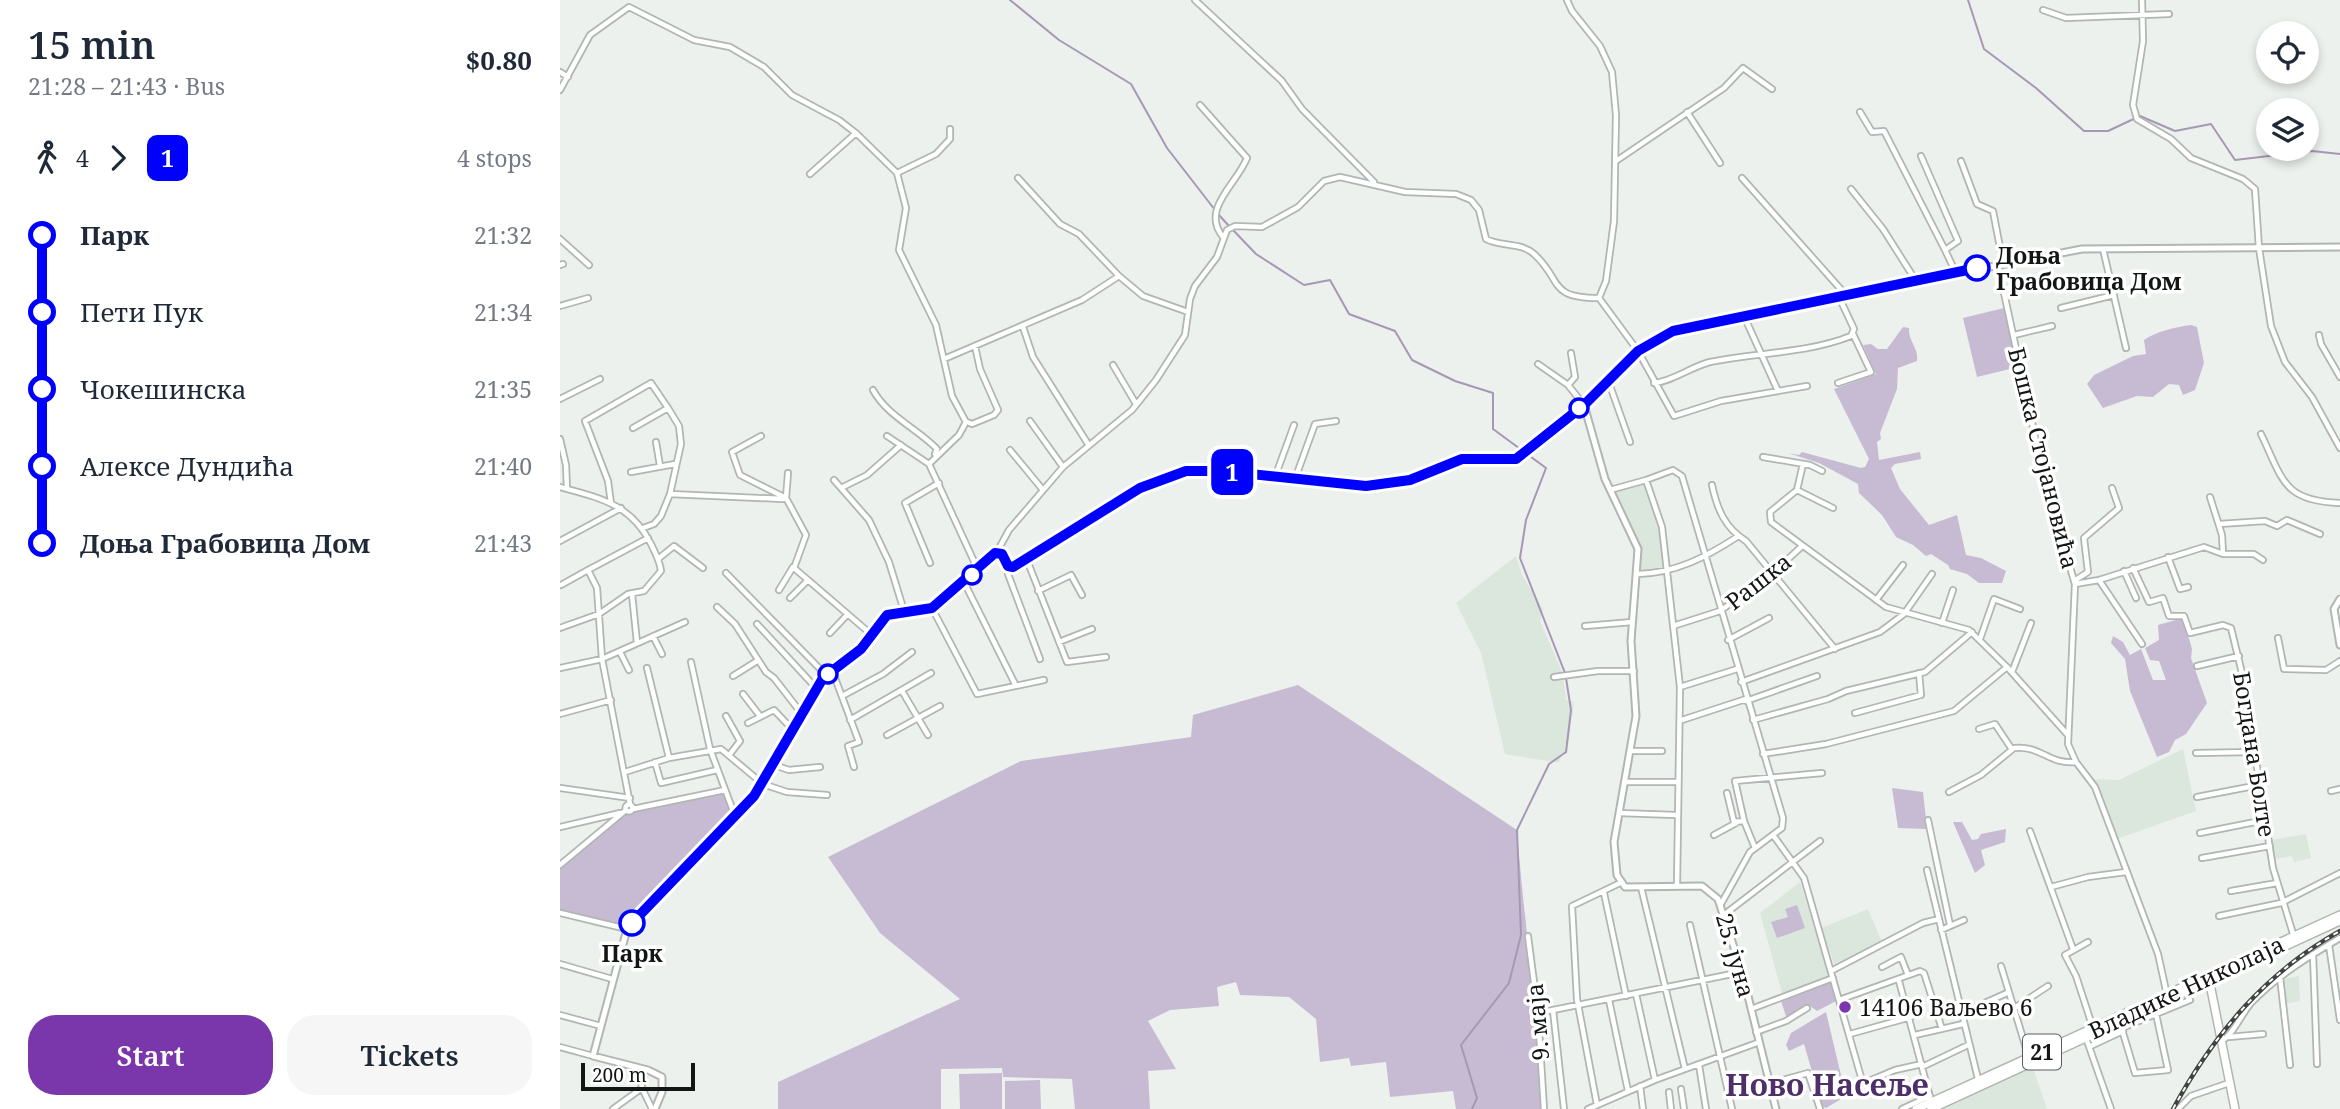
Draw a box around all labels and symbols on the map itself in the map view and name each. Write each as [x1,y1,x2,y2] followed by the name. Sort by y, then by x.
[1996,239,2182,297] place label: Доња Грабовица Дом
[1964,255,1990,281] marker: Доња Грабовица Дом
[2001,344,2087,572] street label: Бошка Стојановића
[1569,398,1589,418] unlabelled marker
[1209,449,1255,495] line badge: 1
[1718,545,1798,617] street label: Рашка
[962,565,982,585] unlabelled marker
[818,664,838,684] unlabelled marker
[2226,669,2284,839] street label: Богдана Болте
[1709,909,1763,1001] street label: 25. јуна
[619,910,645,936] marker: Парк
[2083,928,2289,1046] street label: Владике Николаја
[601,937,663,969] place label: Парк
[1518,982,1556,1062] street label: 9. маја
[1859,991,2033,1023] place label: 14106 Ваљево 6
[1837,999,1853,1015] marker: 14106 Ваљево 6
[2023,1034,2061,1070] road number: 21
[581,1060,695,1092] scale bar
[1725,1064,1929,1105] district label: Ново Насеље

